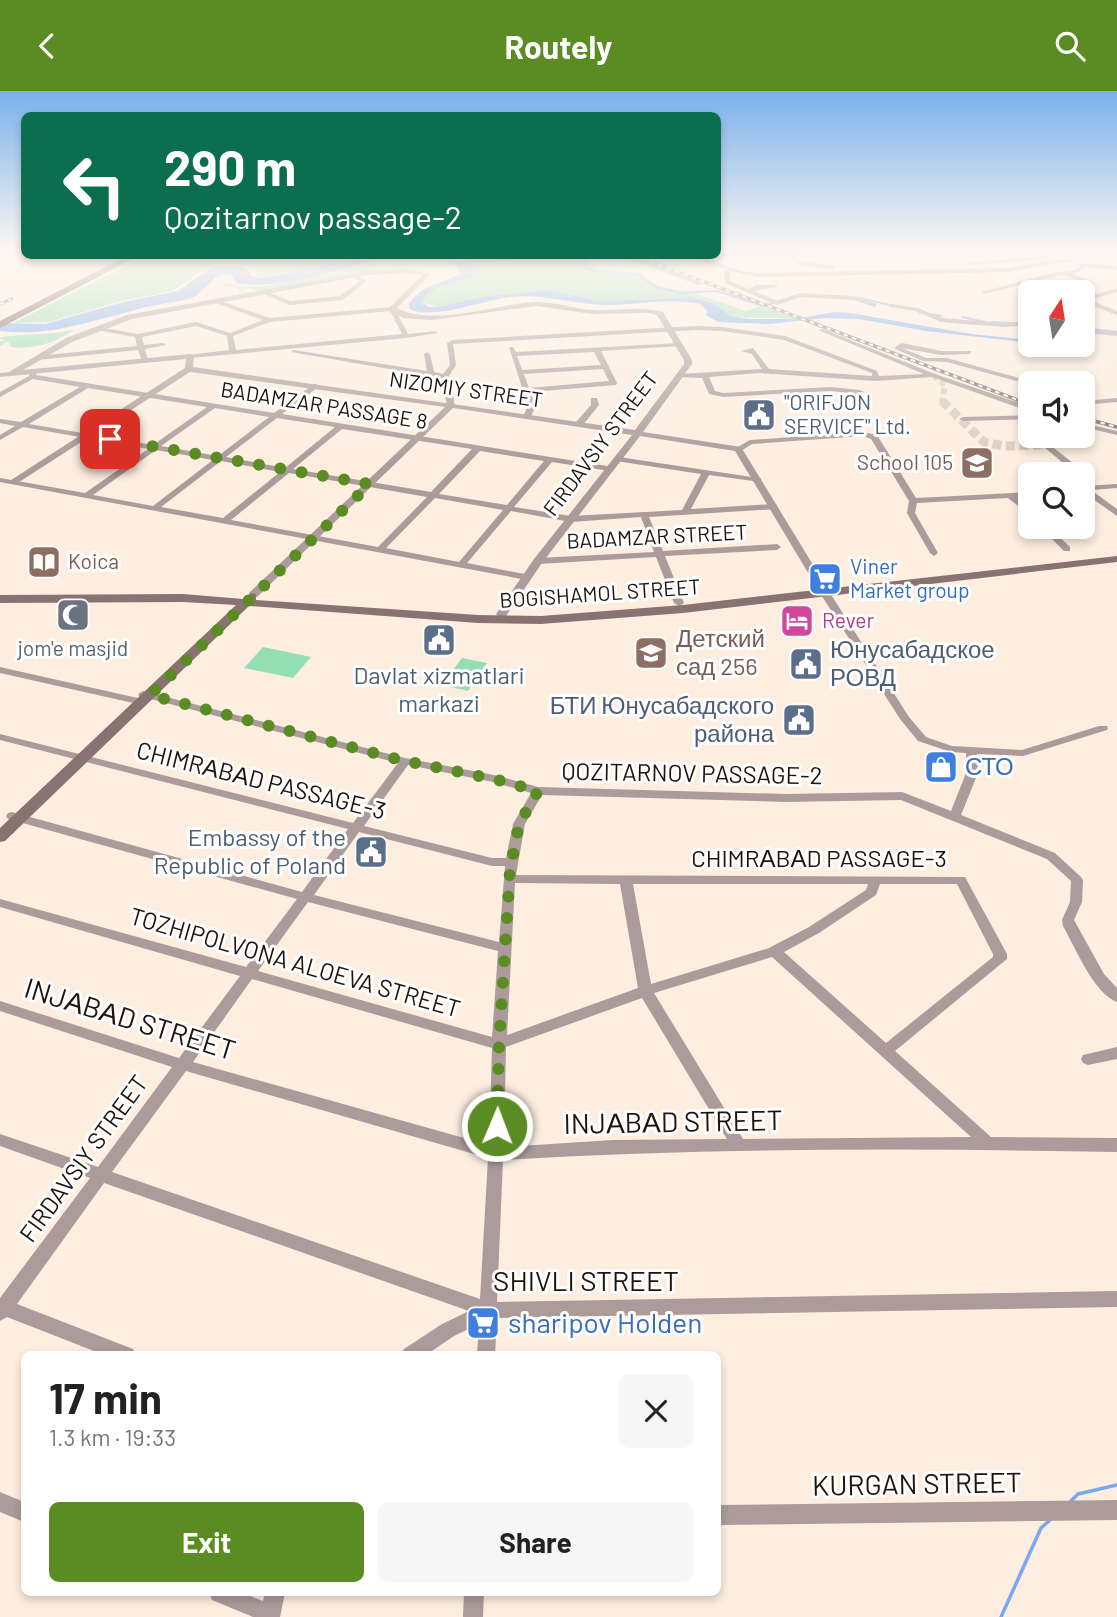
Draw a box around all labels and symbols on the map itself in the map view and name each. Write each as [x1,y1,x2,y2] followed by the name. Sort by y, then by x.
[1018,280,1096,357] north arrow
[388,365,545,412] street label: NIZOMIY STREET
[537,366,662,520] street label: FIRDAVSIY STREET
[219,376,429,433] street label: BADAMZAR PASSAGE 8
[784,389,911,438] place label: "ORIFJON SERVICE" Ltd.
[740,396,778,434] public building icon: "ORIFJON SERVICE" Ltd.
[80,409,140,469] pin
[958,444,996,482] school or university icon: School 105
[857,449,953,474] place label: School 105
[566,518,748,553] street label: BADAMZAR STREET
[25,543,63,581] library icon: Koica
[68,548,119,573] place label: Koica
[850,553,969,602] place label: Viner Market group
[806,560,844,598] supermarket icon: Viner Market group
[498,573,701,612] street label: BOGISHAMOL STREET
[54,596,92,634] mosque icon: jom'e masjid
[778,602,816,640] hotel icon: Rever
[822,607,875,632] place label: Rever
[420,621,458,659] public building icon: Davlat xizmatlari markazi
[676,623,765,680] place label: Детский сад 256
[632,634,670,672] school or university icon: Детский сад 256
[830,634,995,691] place label: Юнусабадское РОВД
[17,635,128,660] place label: jom'e masjid
[787,645,825,683] public building icon: Юнусабадское РОВД
[353,660,525,717] place label: Davlat xizmatlari markazi
[550,690,775,747] place label: БТИ Юнусабадского района
[780,701,818,739] public building icon: БТИ Юнусабадского района
[134,735,389,825] street label: CHIMRАBАD PASSAGE-3
[922,748,960,786] shop icon: СТО
[965,751,1014,780] place label: СТО
[561,756,823,789] street label: QOZITARNOV PASSAGE-2
[154,822,346,879] place label: Embassy of the Republic of Poland
[352,833,390,871] public building icon: Embassy of the Republic of Poland
[691,843,947,872] street label: CHIMRАBАD PASSAGE-3
[127,900,464,1023] street label: TOZHIPOLVONA ALOEVA STREET
[21,970,240,1066] street label: INJАBАD STREET
[12,1069,153,1247] street label: FIRDAVSIY STREET
[460,1089,534,1163] position arrow
[563,1102,783,1140] street label: INJАBАD STREET
[493,1263,679,1297] street label: SHIVLI STREET
[464,1304,502,1342] supermarket icon: sharipov Holden
[508,1305,702,1339] place label: sharipov Holden
[812,1464,1022,1502] street label: KURGAN STREET

